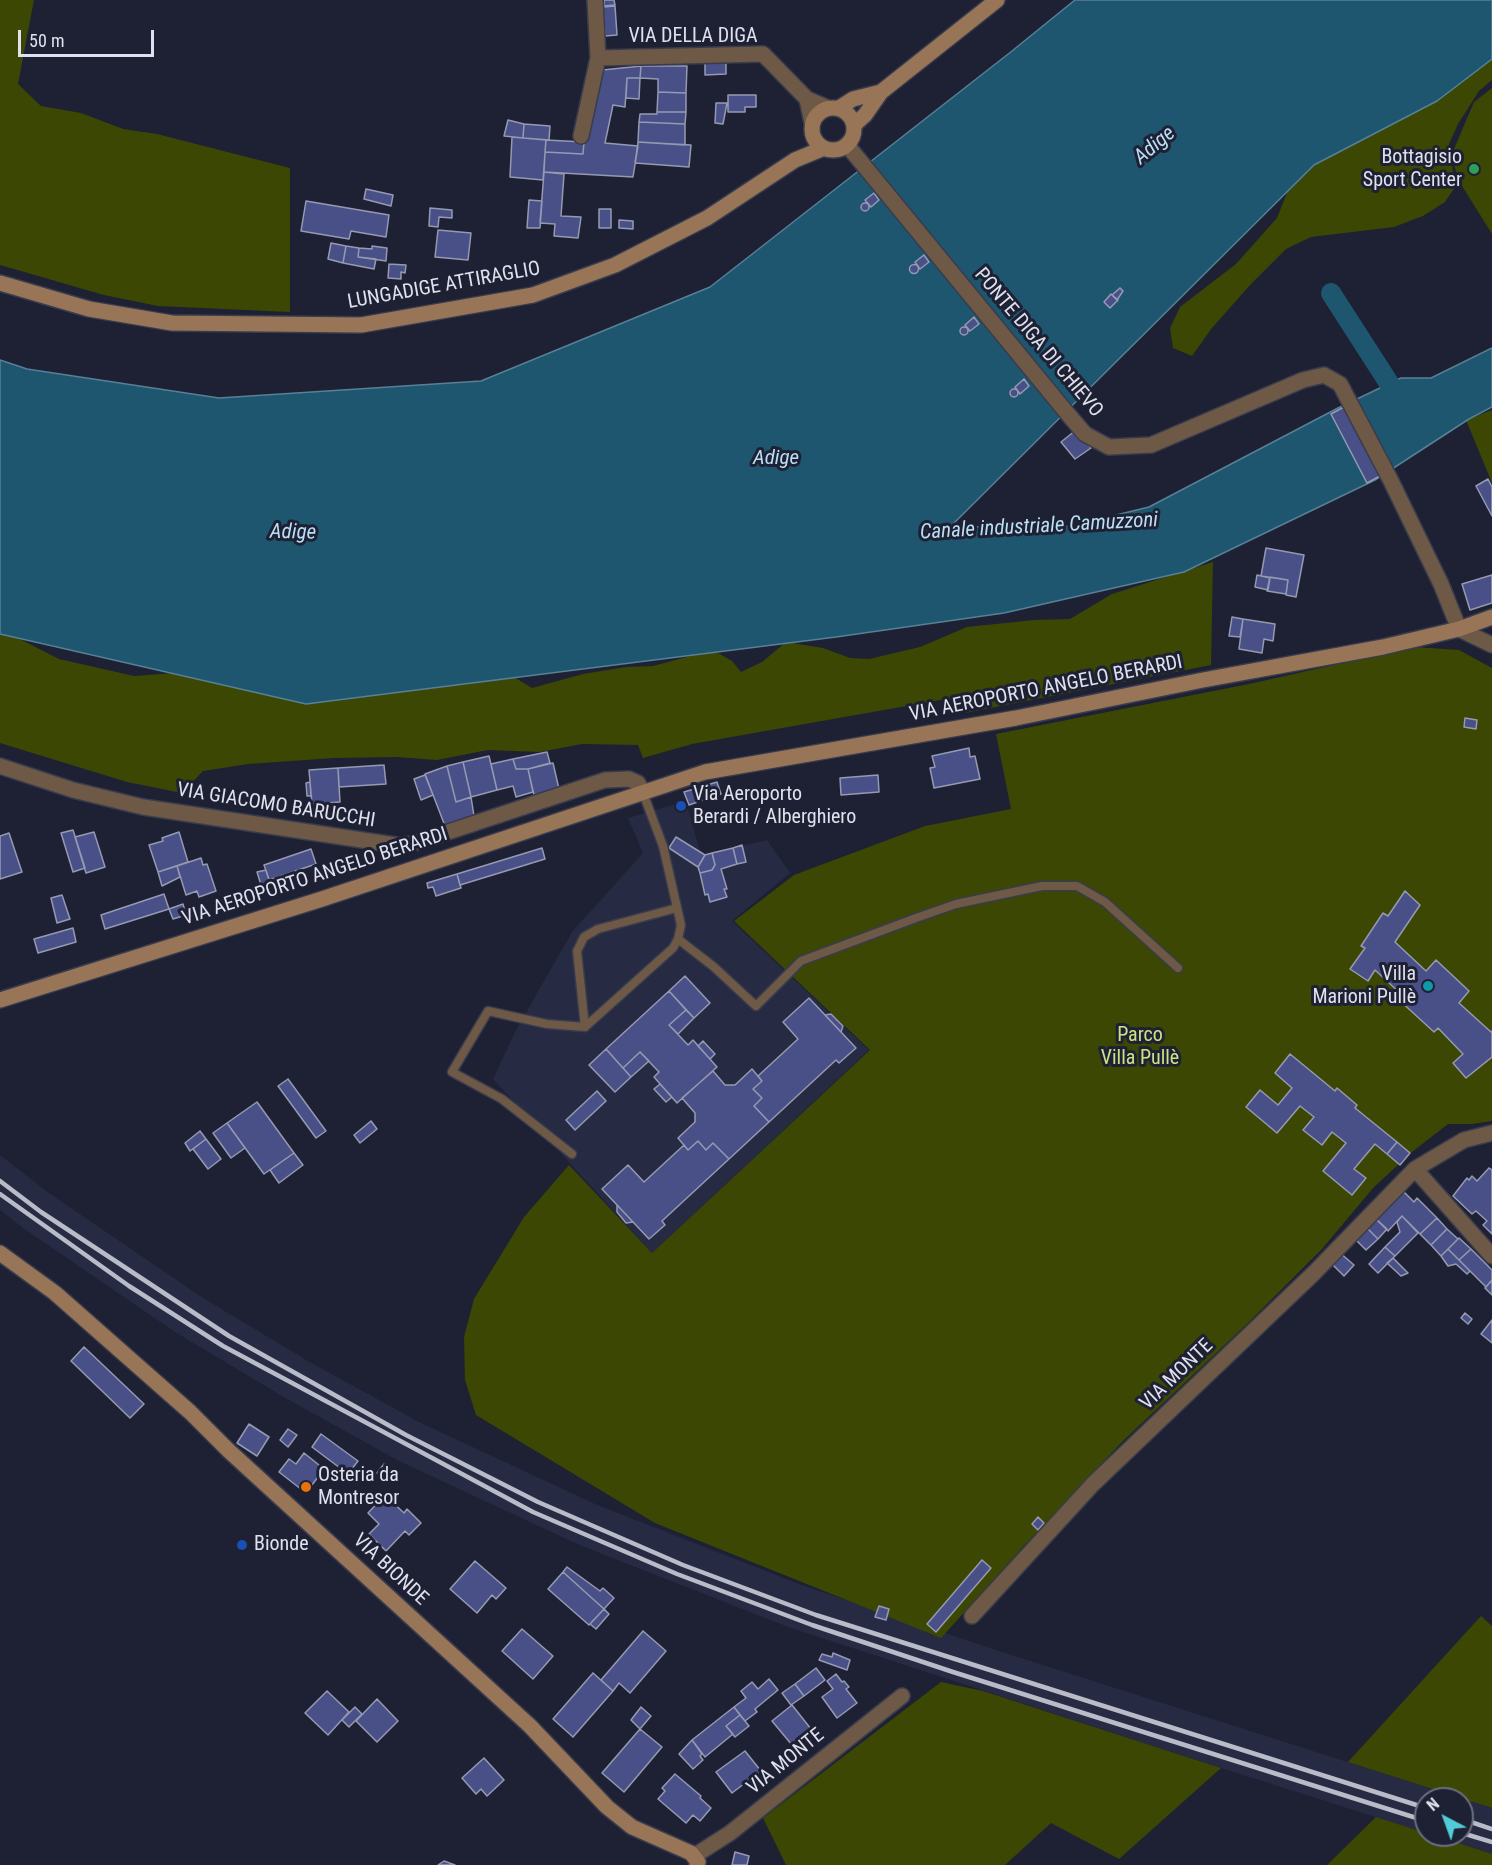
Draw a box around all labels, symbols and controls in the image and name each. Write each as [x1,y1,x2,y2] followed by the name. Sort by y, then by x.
[21,18,158,56] scale bar
[629,25,757,49] street label: VIA DELLA DIGA
[29,30,64,51] text: 50 m
[1129,122,1181,170] water label: Adige
[1363,146,1462,193] place label: Bottagisio Sport Center
[1467,162,1481,176] marker: Bottagisio Sport Center
[346,257,542,315] street label: LUNGADIGE ATTIRAGLIO
[969,264,1107,422] street label: PONTE DIGA DI CHIEVO
[753,446,799,472] water label: Adige
[919,508,1159,546] water label: Canale industriale Camuzzoni
[270,520,316,546] water label: Adige
[907,651,1185,727] street label: VIA AEROPORTO ANGELO BERARDI
[175,778,377,834] street label: VIA GIACOMO BARUCCHI
[693,783,856,830] place label: Via Aeroporto Berardi / Alberghiero
[674,799,688,813] marker: Via Aeroporto Berardi / Alberghiero
[179,823,451,931] street label: VIA AEROPORTO ANGELO BERARDI
[1312,963,1416,1010] place label: Villa Marioni Pullè
[1421,979,1435,993] marker: Villa Marioni Pullè
[1101,1024,1179,1071] park label: Parco Villa Pullè
[1136,1334,1218,1416] street label: VIA MONTE
[318,1464,399,1511] place label: Osteria da Montresor
[299,1480,313,1494] marker: Osteria da Montresor
[347,1529,433,1611] street label: VIA BIONDE
[254,1533,309,1557] place label: Bionde
[235,1538,249,1552] marker: Bionde
[743,1724,829,1800] street label: VIA MONTE
[1414,1787,1474,1847] north arrow
[1423,1794,1443,1815] text: N

